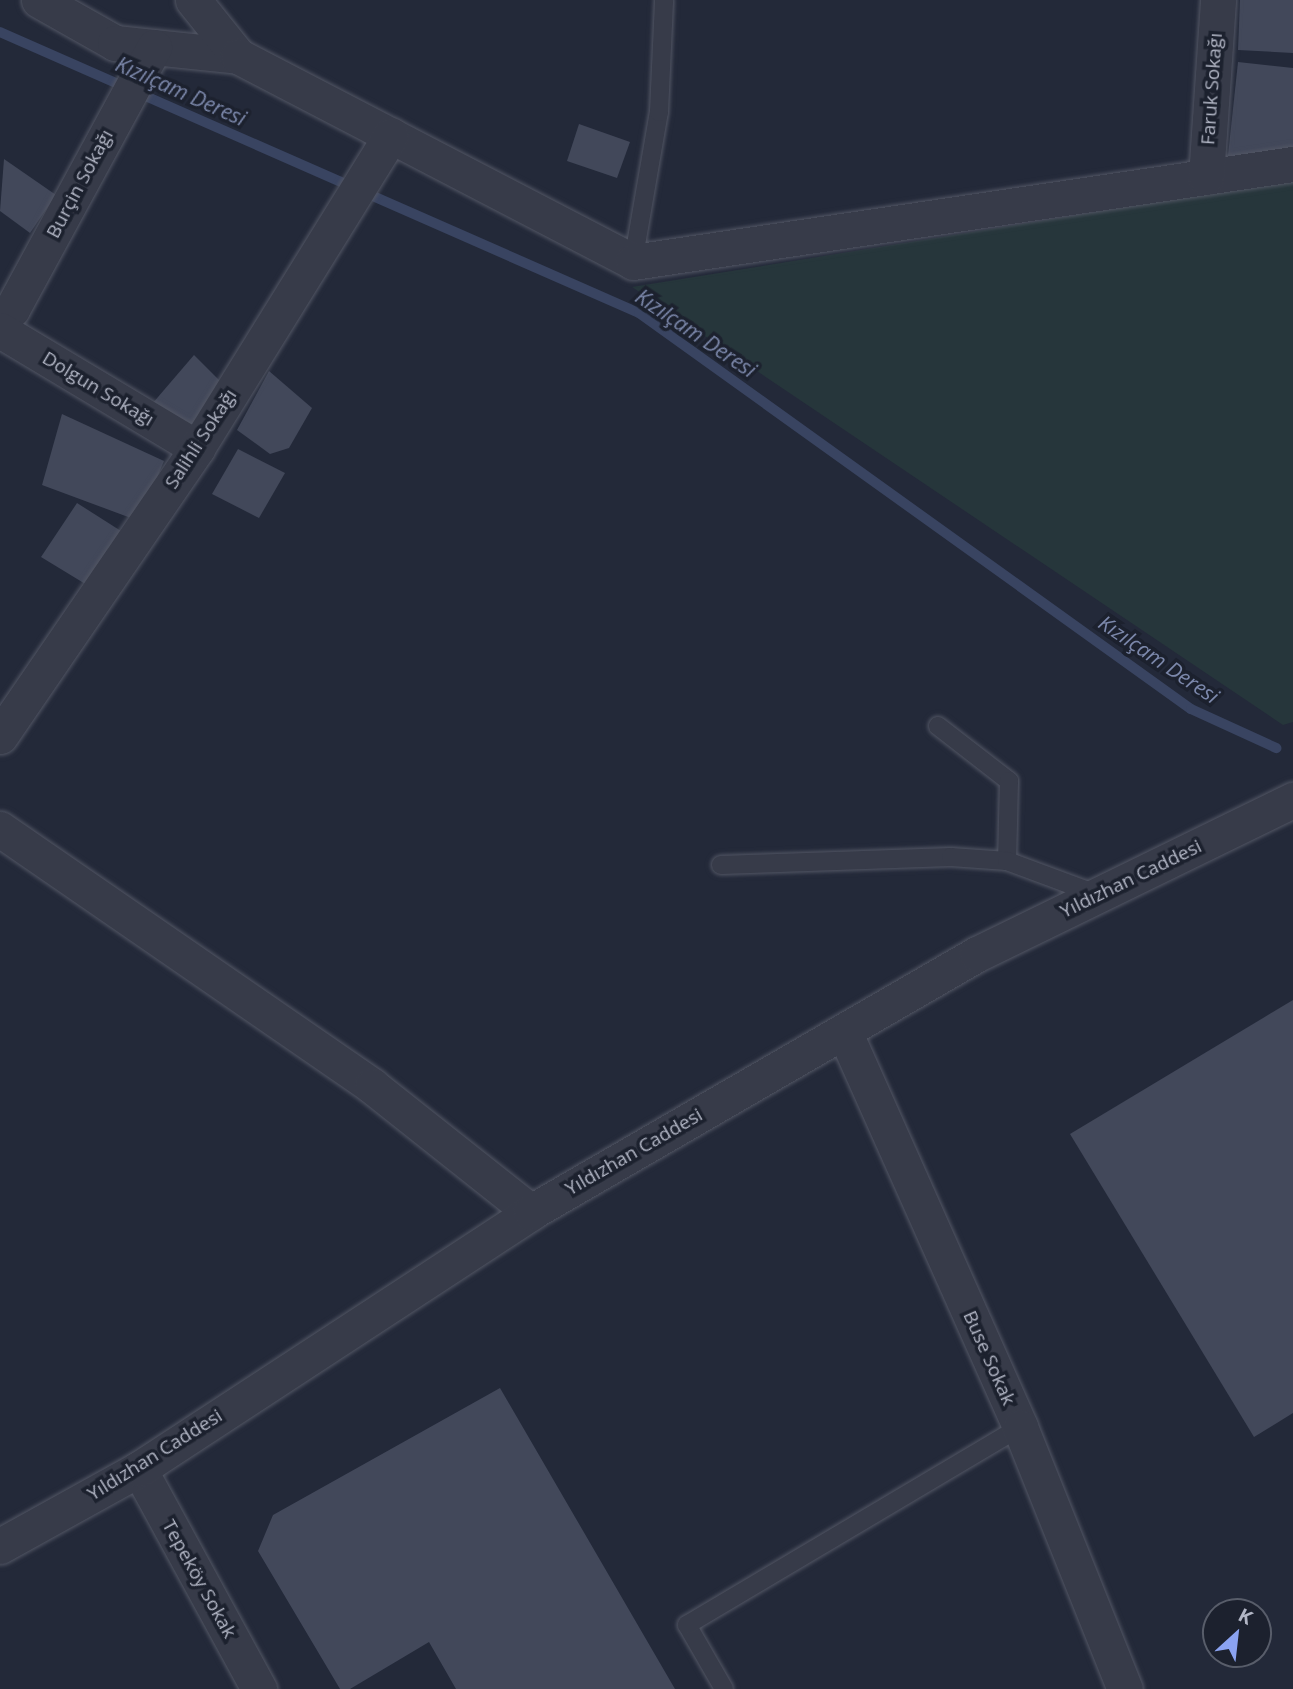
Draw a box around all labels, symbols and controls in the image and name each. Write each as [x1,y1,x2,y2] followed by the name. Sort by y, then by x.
[1197,32,1227,146] street label: Faruk Sokağı
[112,51,250,131] water label: Kızılçam Deresi
[42,126,118,242] street label: Burçin Sokağı
[631,283,761,383] water label: Kızılçam Deresi
[38,347,158,431] street label: Dolgun Sokağı
[160,385,242,493] street label: Salihli Sokağı
[1094,609,1224,709] water label: Kızılçam Deresi
[1057,835,1205,923] street label: Yıldızhan Caddesi
[561,1103,707,1201] street label: Yıldızhan Caddesi
[958,1307,1020,1409] street label: Buse Sokak
[83,1404,227,1506] street label: Yıldızhan Caddesi
[157,1516,241,1642] street label: Tepeköy Sokak
[1202,1598,1272,1668] north arrow
[1234,1602,1257,1631] text: K

